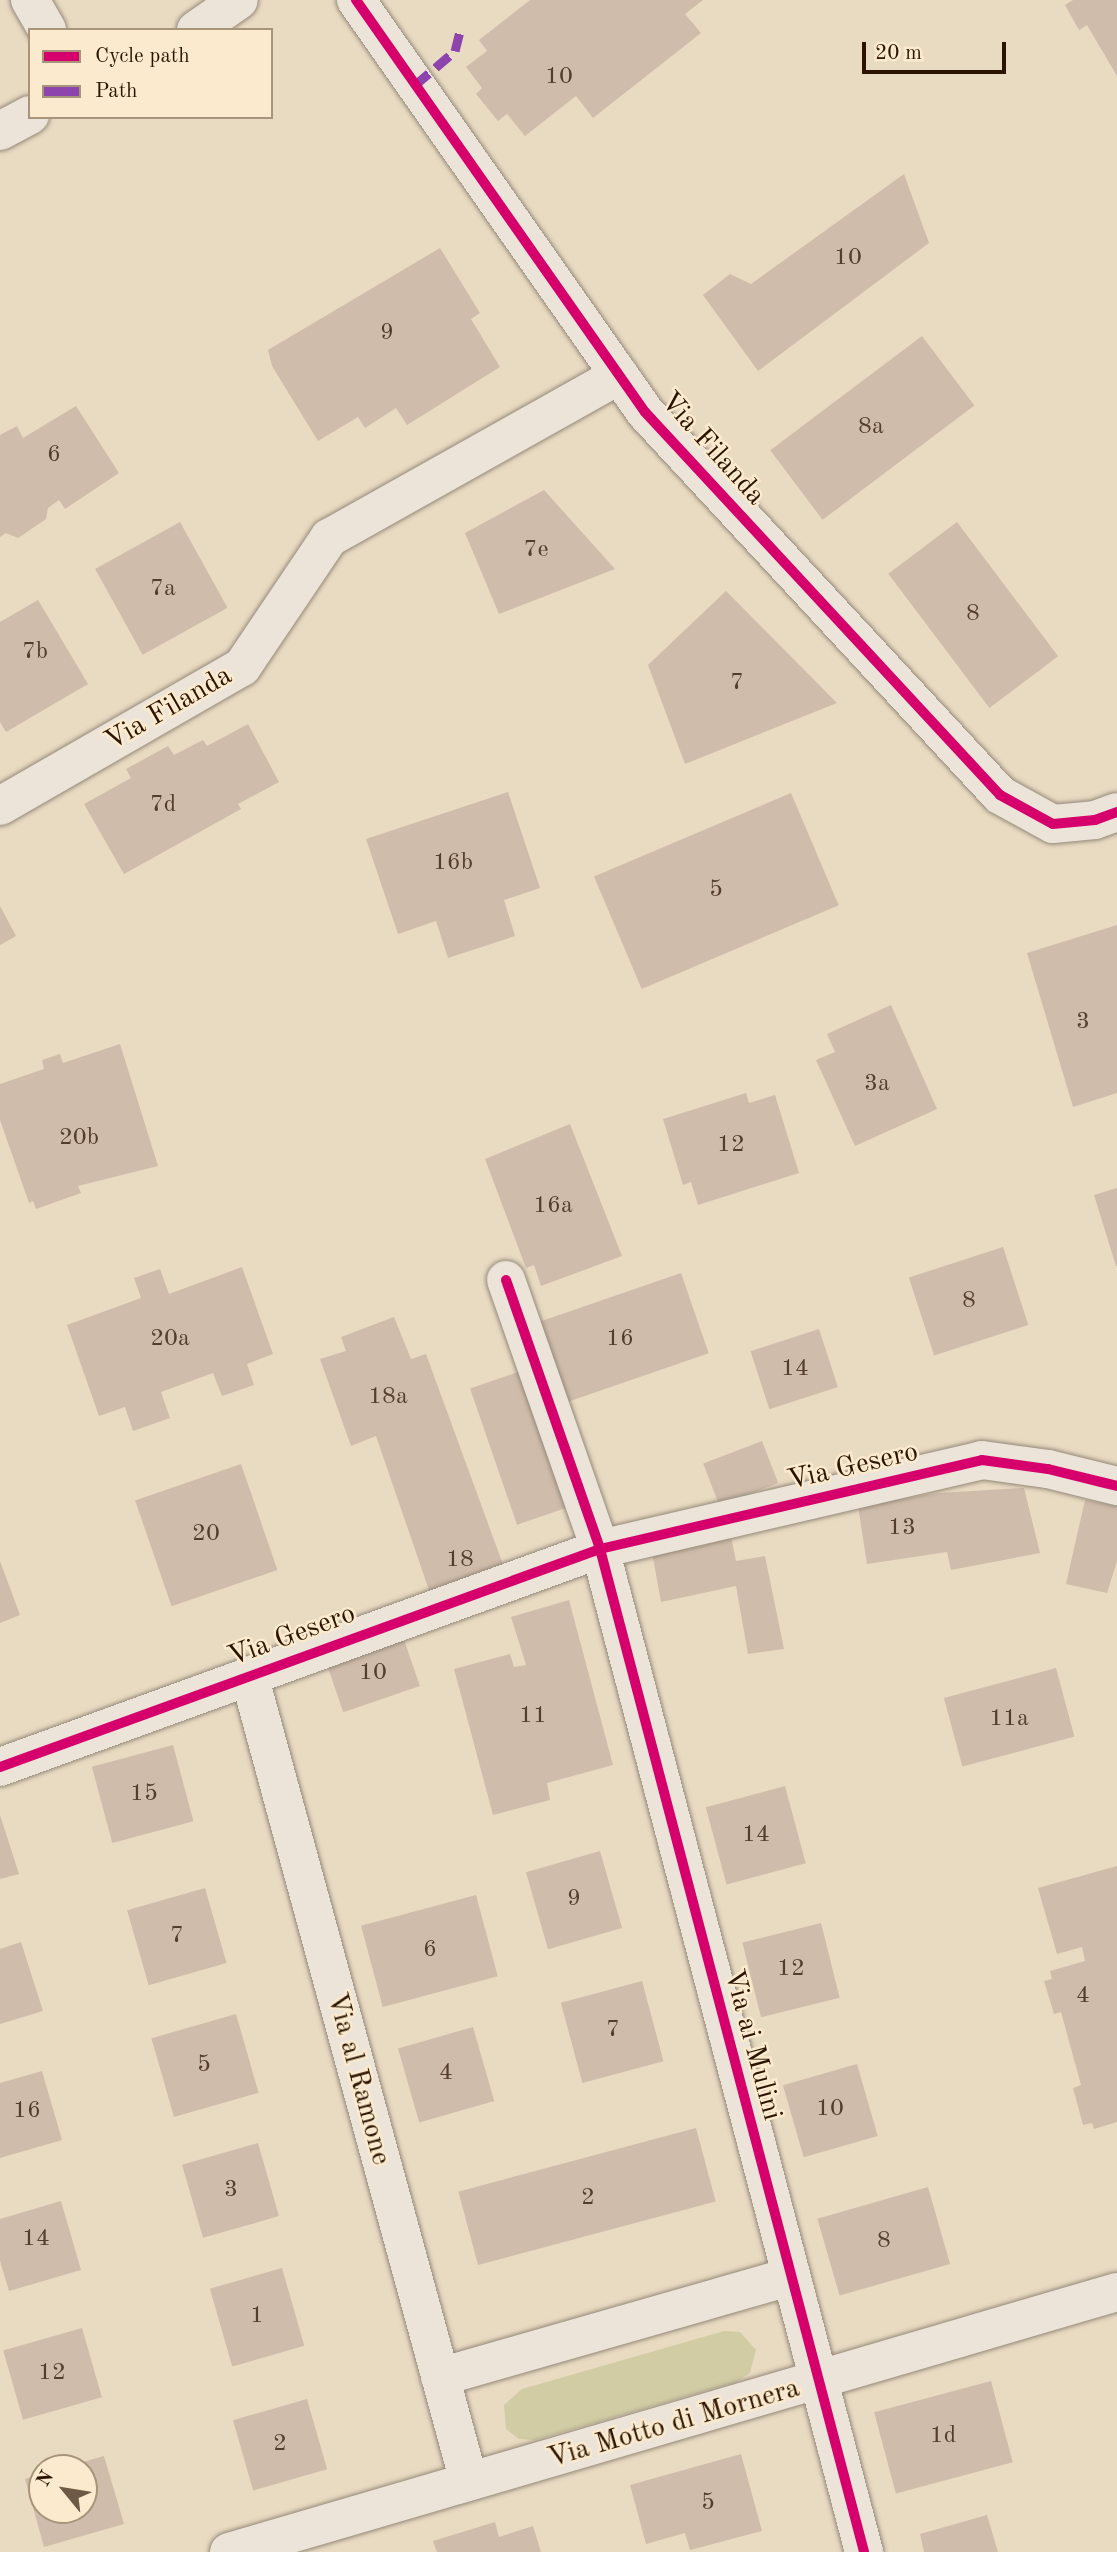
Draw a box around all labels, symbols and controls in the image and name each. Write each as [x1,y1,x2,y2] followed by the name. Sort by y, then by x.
[28,28,273,119] legend
[865,28,1009,72] scale bar
[875,43,922,64] text: 20 m
[95,46,190,67] text: Cycle path
[545,64,573,92] house number: 10
[95,81,138,102] text: Path
[834,245,862,273] house number: 10
[380,320,394,348] house number: 9
[652,385,772,513] street label: Via Filanda
[858,414,884,442] house number: 8a
[47,442,61,470] house number: 6
[524,537,548,565] house number: 7e
[150,576,176,604] house number: 7a
[966,601,980,629] house number: 8
[22,639,48,667] house number: 7b
[100,659,238,759] street label: Via Filanda
[730,670,744,698] house number: 7
[150,792,176,820] house number: 7d
[433,850,473,878] house number: 16b
[709,877,723,905] house number: 5
[1076,1009,1090,1037] house number: 3
[864,1071,890,1099] house number: 3a
[59,1125,99,1153] house number: 20b
[717,1132,745,1160] house number: 12
[533,1193,573,1221] house number: 16a
[962,1288,976,1316] house number: 8
[150,1326,190,1354] house number: 20a
[606,1326,634,1354] house number: 16
[781,1356,809,1384] house number: 14
[368,1384,408,1412] house number: 18a
[784,1436,922,1498] street label: Via Gesero
[888,1515,916,1543] house number: 13
[192,1521,220,1549] house number: 20
[446,1547,474,1575] house number: 18
[224,1597,360,1675] street label: Via Gesero
[359,1660,387,1688] house number: 10
[519,1703,547,1731] house number: 11
[989,1706,1029,1734] house number: 11a
[130,1781,158,1809] house number: 15
[742,1822,770,1850] house number: 14
[567,1886,581,1914] house number: 9
[170,1923,184,1951] house number: 7
[423,1937,437,1965] house number: 6
[777,1956,805,1984] house number: 12
[716,1966,788,2124] street label: Via ai Mulini
[1076,1983,1090,2011] house number: 4
[319,1989,397,2169] street label: Via al Ramone
[606,2017,620,2045] house number: 7
[197,2052,211,2080] house number: 5
[439,2060,453,2088] house number: 4
[816,2096,844,2124] house number: 10
[13,2098,41,2126] house number: 16
[224,2177,238,2205] house number: 3
[581,2185,595,2213] house number: 2
[22,2226,50,2254] house number: 14
[877,2228,891,2256] house number: 8
[250,2303,264,2331] house number: 1
[38,2360,66,2388] house number: 12
[544,2372,804,2476] street label: Via Motto di Mornera
[930,2423,956,2451] house number: 1d
[273,2431,287,2459] house number: 2
[28,2454,98,2524] north arrow
[34,2468,58,2490] text: N
[701,2490,715,2518] house number: 5

